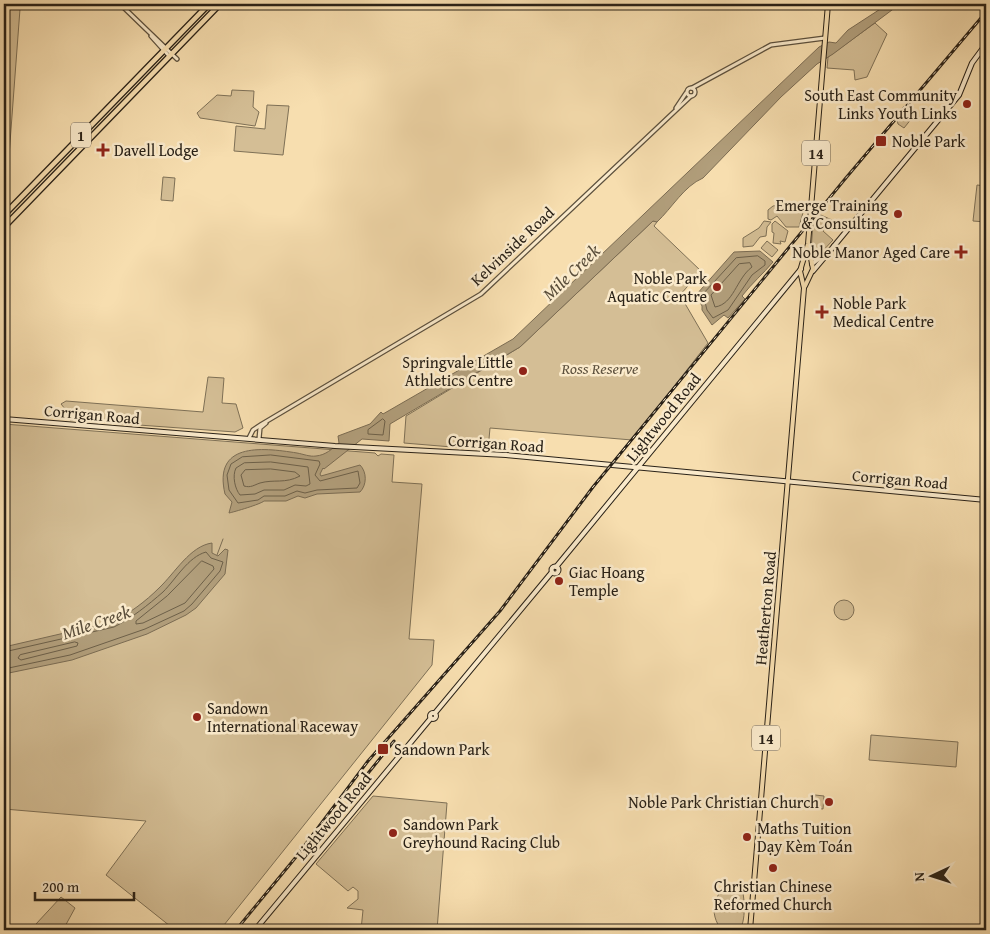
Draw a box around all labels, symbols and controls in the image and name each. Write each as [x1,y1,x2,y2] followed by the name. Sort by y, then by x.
[804,83,957,125] place label: South East Community Links Youth Links
[961,98,973,110] marker: South East Community Links Youth Links
[71,122,91,148] road number: 1
[892,129,966,153] place label: Noble Park
[874,134,888,148] marker: Noble Park
[114,138,199,162] place label: Davell Lodge
[802,140,830,166] road number: 14
[96,143,110,157] marker: Davell Lodge
[776,193,888,235] place label: Emerge Training & Consulting
[465,200,560,291] street label: Kelvinside Road
[892,208,904,220] marker: Emerge Training & Consulting
[536,237,607,306] water label: Mile Creek
[792,240,950,264] place label: Noble Manor Aged Care
[954,245,968,259] marker: Noble Manor Aged Care
[607,266,708,308] place label: Noble Park Aquatic Centre
[711,281,723,293] marker: Noble Park Aquatic Centre
[833,291,934,333] place label: Noble Park Medical Centre
[815,305,829,319] marker: Noble Park Medical Centre
[402,350,513,392] place label: Springvale Little Athletics Centre
[561,356,639,380] park label: Ross Reserve
[517,365,529,377] marker: Springvale Little Athletics Centre
[620,367,707,466] street label: Lightwood Road
[43,398,141,430] street label: Corrigan Road
[447,428,545,458] street label: Corrigan Road
[851,463,949,495] street label: Corrigan Road
[748,550,782,666] street label: Heatherton Road
[569,560,644,602] place label: Giac Hoang Temple
[553,575,565,587] marker: Giac Hoang Temple
[58,597,135,646] water label: Mile Creek
[207,696,358,738] place label: Sandown International Raceway
[191,711,203,723] marker: Sandown International Raceway
[752,726,780,750] road number: 14
[394,737,490,761] place label: Sandown Park
[376,742,390,756] marker: Sandown Park
[289,767,377,865] street label: Lightwood Road
[628,790,819,814] place label: Noble Park Christian Church
[823,796,835,808] marker: Noble Park Christian Church
[403,812,560,854] place label: Sandown Park Greyhound Racing Club
[757,816,852,858] place label: Maths Tuition Dạy Kèm Toán
[387,827,399,839] marker: Sandown Park Greyhound Racing Club
[741,831,753,843] marker: Maths Tuition Dạy Kèm Toán
[908,852,958,902] north arrow
[767,862,779,874] marker: Christian Chinese Reformed Church
[35,869,134,901] scale bar
[909,871,929,882] text: N
[714,874,832,916] place label: Christian Chinese Reformed Church
[42,876,80,897] text: 200 m

